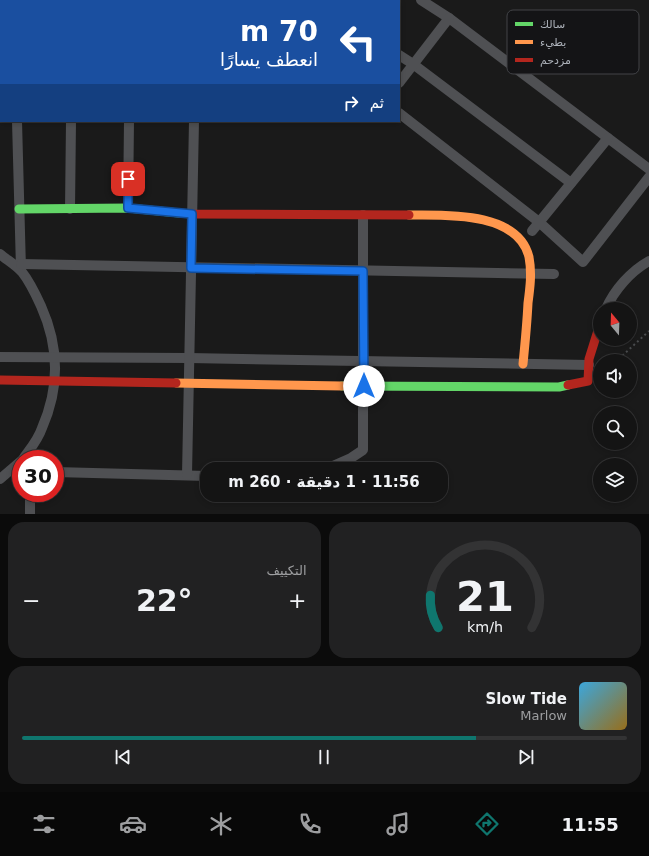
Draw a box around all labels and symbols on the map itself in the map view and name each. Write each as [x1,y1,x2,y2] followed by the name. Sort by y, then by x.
[507,10,639,74] legend
[540,18,565,31] text: سالك
[540,36,566,49] text: بطيء
[540,54,571,67] text: مزدحم
[111,162,145,196] pin
[593,302,637,346] north arrow
[343,365,385,407] position arrow
[12,450,64,502] speed limit sign: 30

